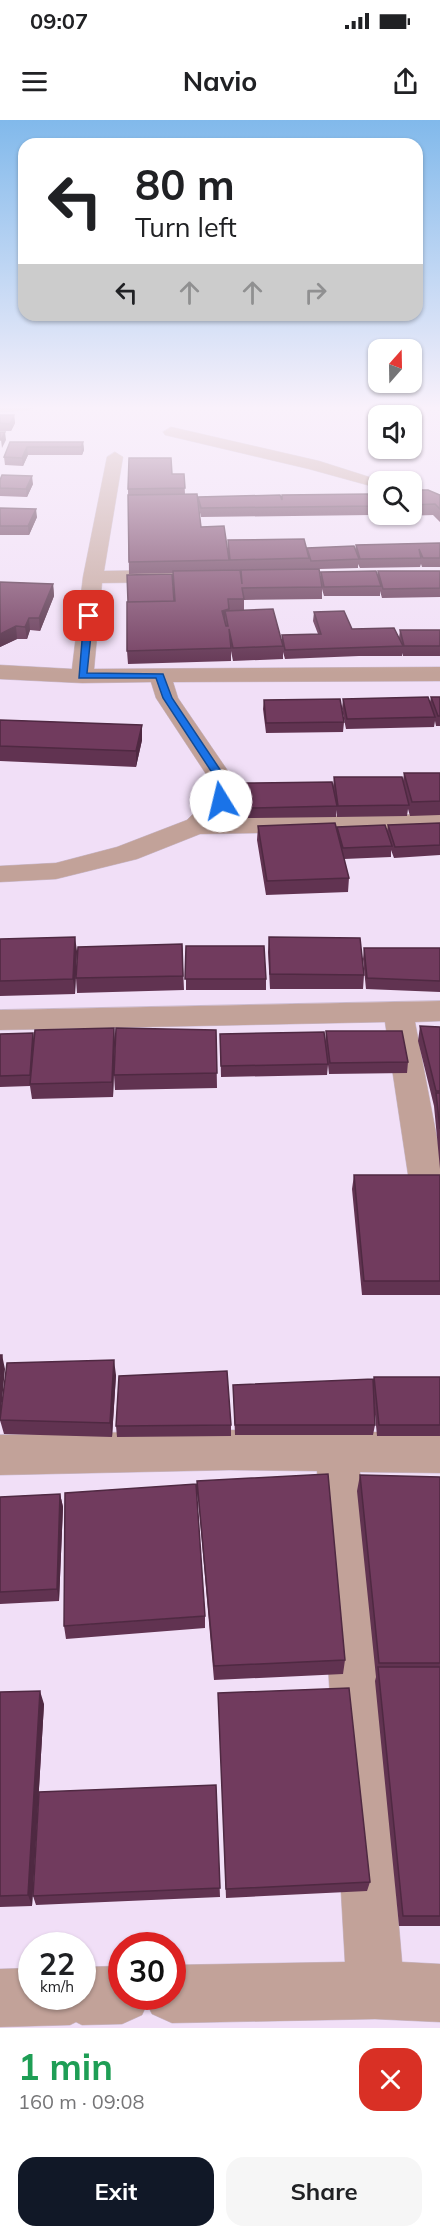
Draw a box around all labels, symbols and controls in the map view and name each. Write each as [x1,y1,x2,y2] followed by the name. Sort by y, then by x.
[30,7,88,35] text: 09:07
[183,64,257,98] text: Navio
[18,65,51,98] icon: menu
[389,65,422,98] icon: share
[135,158,235,211] text: 80 m
[36,162,114,240] icon: left
[135,210,237,244] text: Turn left
[110,276,143,309] icon: left
[173,276,206,309] icon: ahead
[236,276,269,309] icon: ahead
[299,276,332,309] icon: right
[368,339,422,393] north arrow
[368,339,422,525] map controls
[368,405,422,459] button: sound
[368,471,422,525] button: search
[63,590,114,641] pin
[72,599,105,632] icon: arrive
[189,769,253,833] position arrow
[108,1932,186,2010] speed limit sign: 30
[39,1945,75,1983] text: 22
[40,1977,74,1996] text: km/h
[18,2044,113,2089] text: 1 min
[359,2048,422,2111] button: close
[18,2089,144,2114] text: 160 m · 09:08
[18,2157,214,2226] button: Exit
[226,2157,422,2226] button: Share

